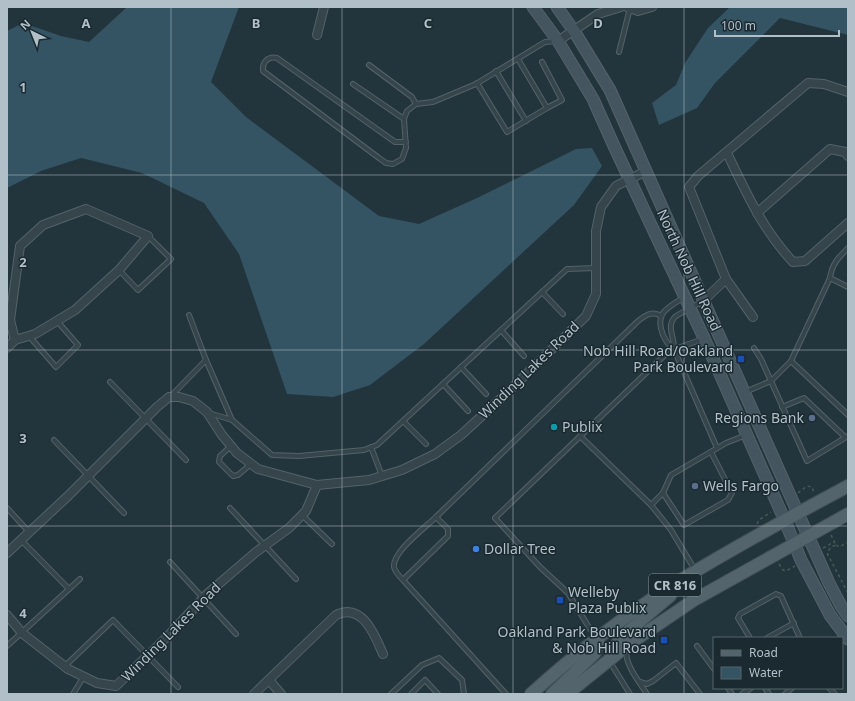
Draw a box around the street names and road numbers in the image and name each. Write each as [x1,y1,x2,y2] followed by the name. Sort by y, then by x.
[653,206,726,334] street label: North Nob Hill Road
[474,317,583,423] street label: Winding Lakes Road
[649,574,701,596] road number: CR 816
[117,578,224,685] street label: Winding Lakes Road

